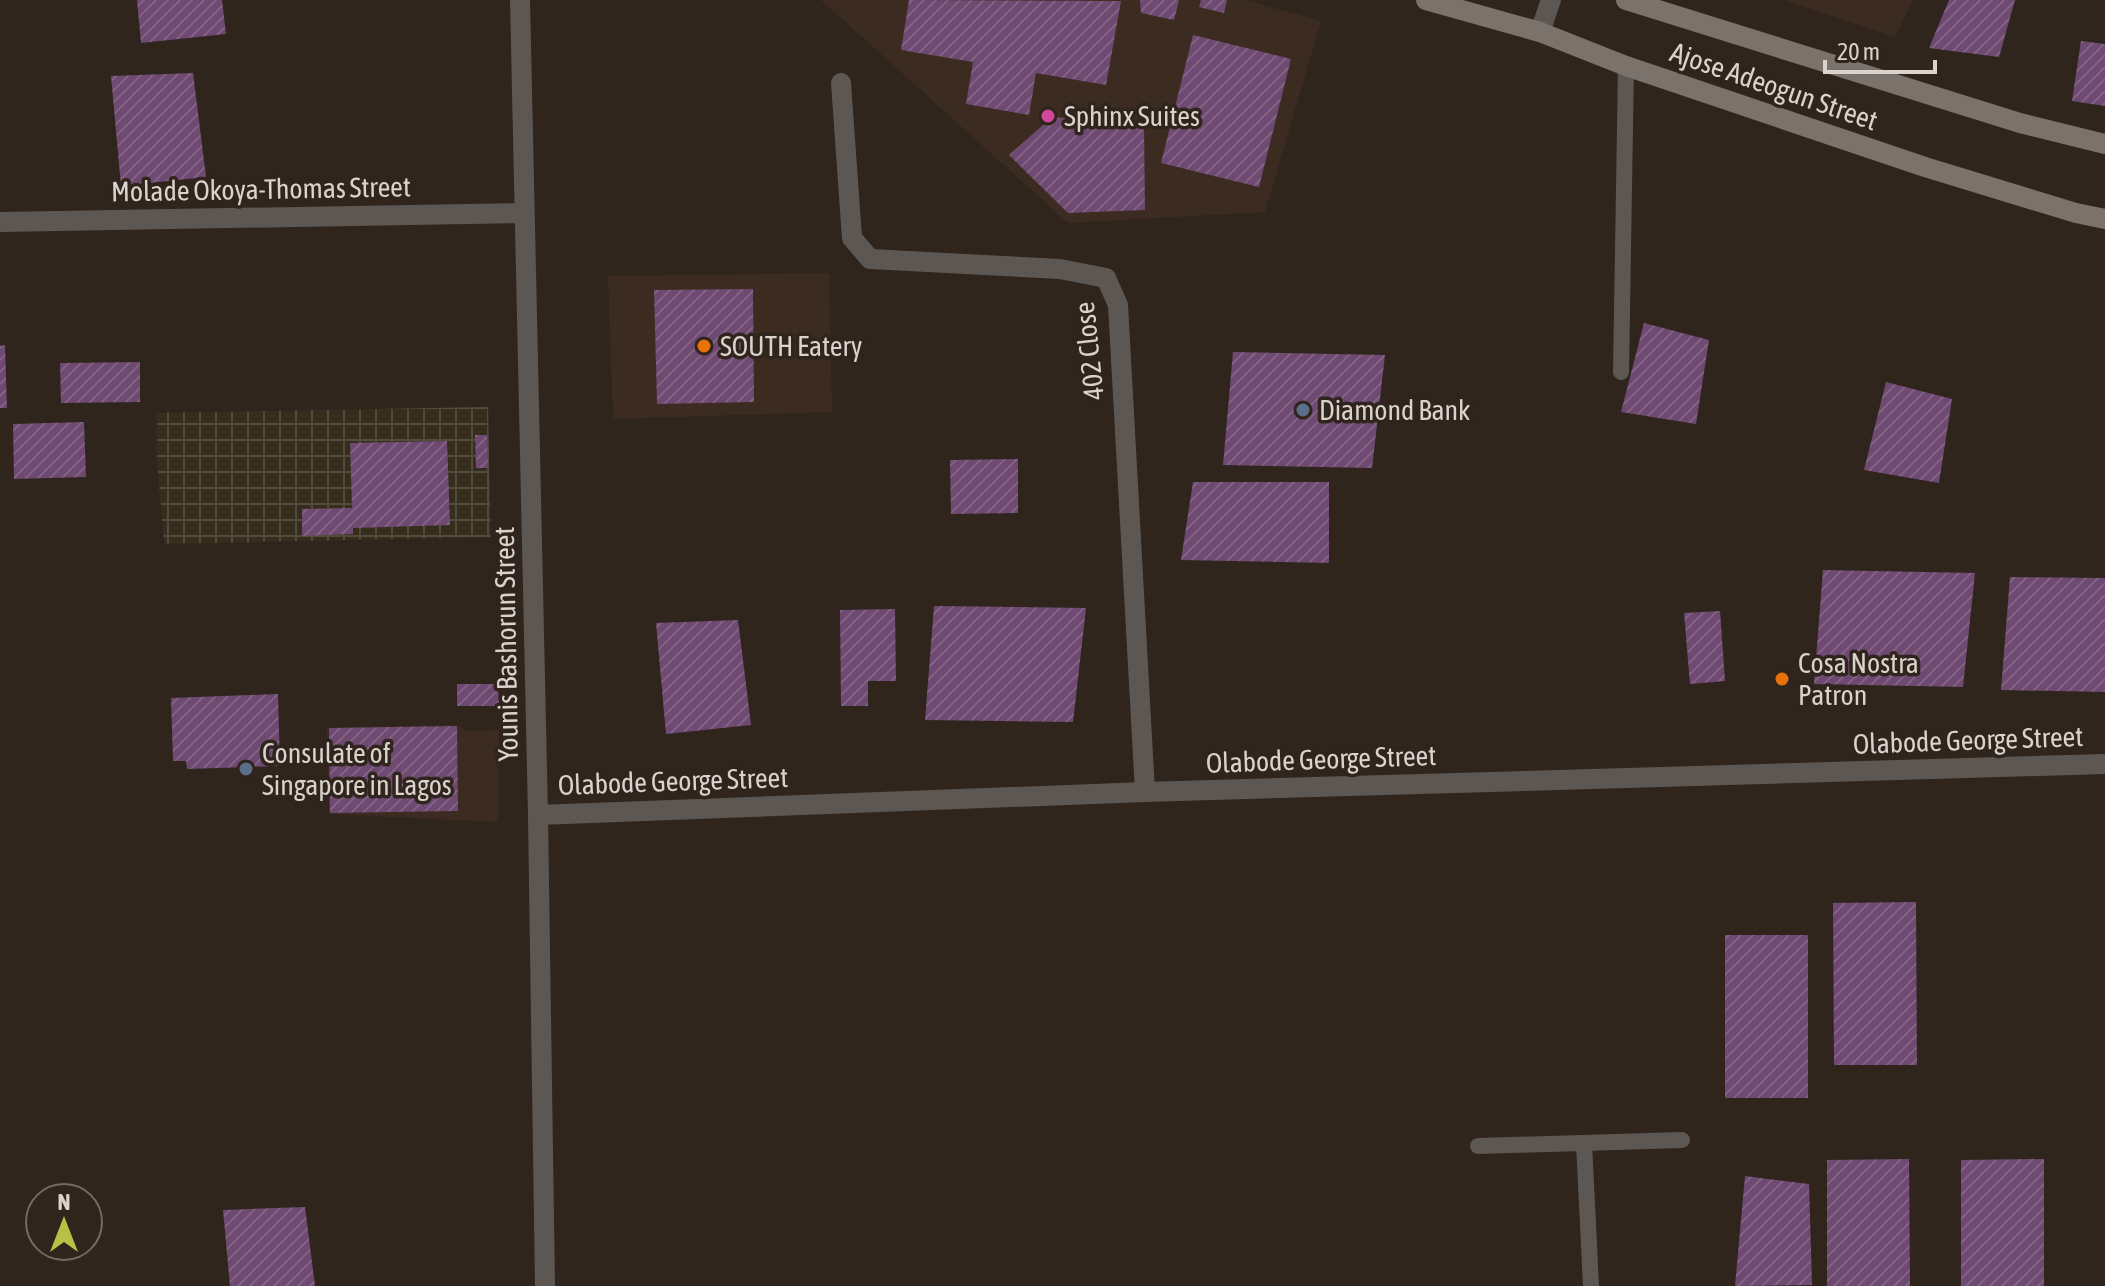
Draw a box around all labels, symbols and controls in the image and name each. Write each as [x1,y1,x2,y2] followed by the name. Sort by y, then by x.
[1825,24,1935,74] scale bar
[1666,36,1882,136] street label: Ajose Adeogun Street
[1837,38,1880,65] text: 20 m
[1064,100,1200,132] place label: Sphinx Suites
[1039,107,1057,125] marker: Sphinx Suites
[111,170,411,208] street label: Molade Okoya-Thomas Street
[1068,300,1110,402] street label: 402 Close
[720,330,862,362] place label: SOUTH Eatery
[695,337,713,355] marker: SOUTH Eatery
[1319,394,1470,426] place label: Diamond Bank
[1294,401,1312,419] marker: Diamond Bank
[488,526,524,762] street label: Younis Bashorun Street
[1798,647,1919,711] place label: Cosa Nostra Patron
[1773,670,1791,688] marker: Cosa Nostra Patron
[1852,720,2084,760] street label: Olabode George Street
[262,737,452,801] place label: Consulate of Singapore in Lagos
[1205,739,1437,779] street label: Olabode George Street
[237,760,255,778] marker: Consulate of Singapore in Lagos
[557,761,789,801] street label: Olabode George Street
[24,1182,104,1262] north arrow
[58,1189,70,1215] text: N

